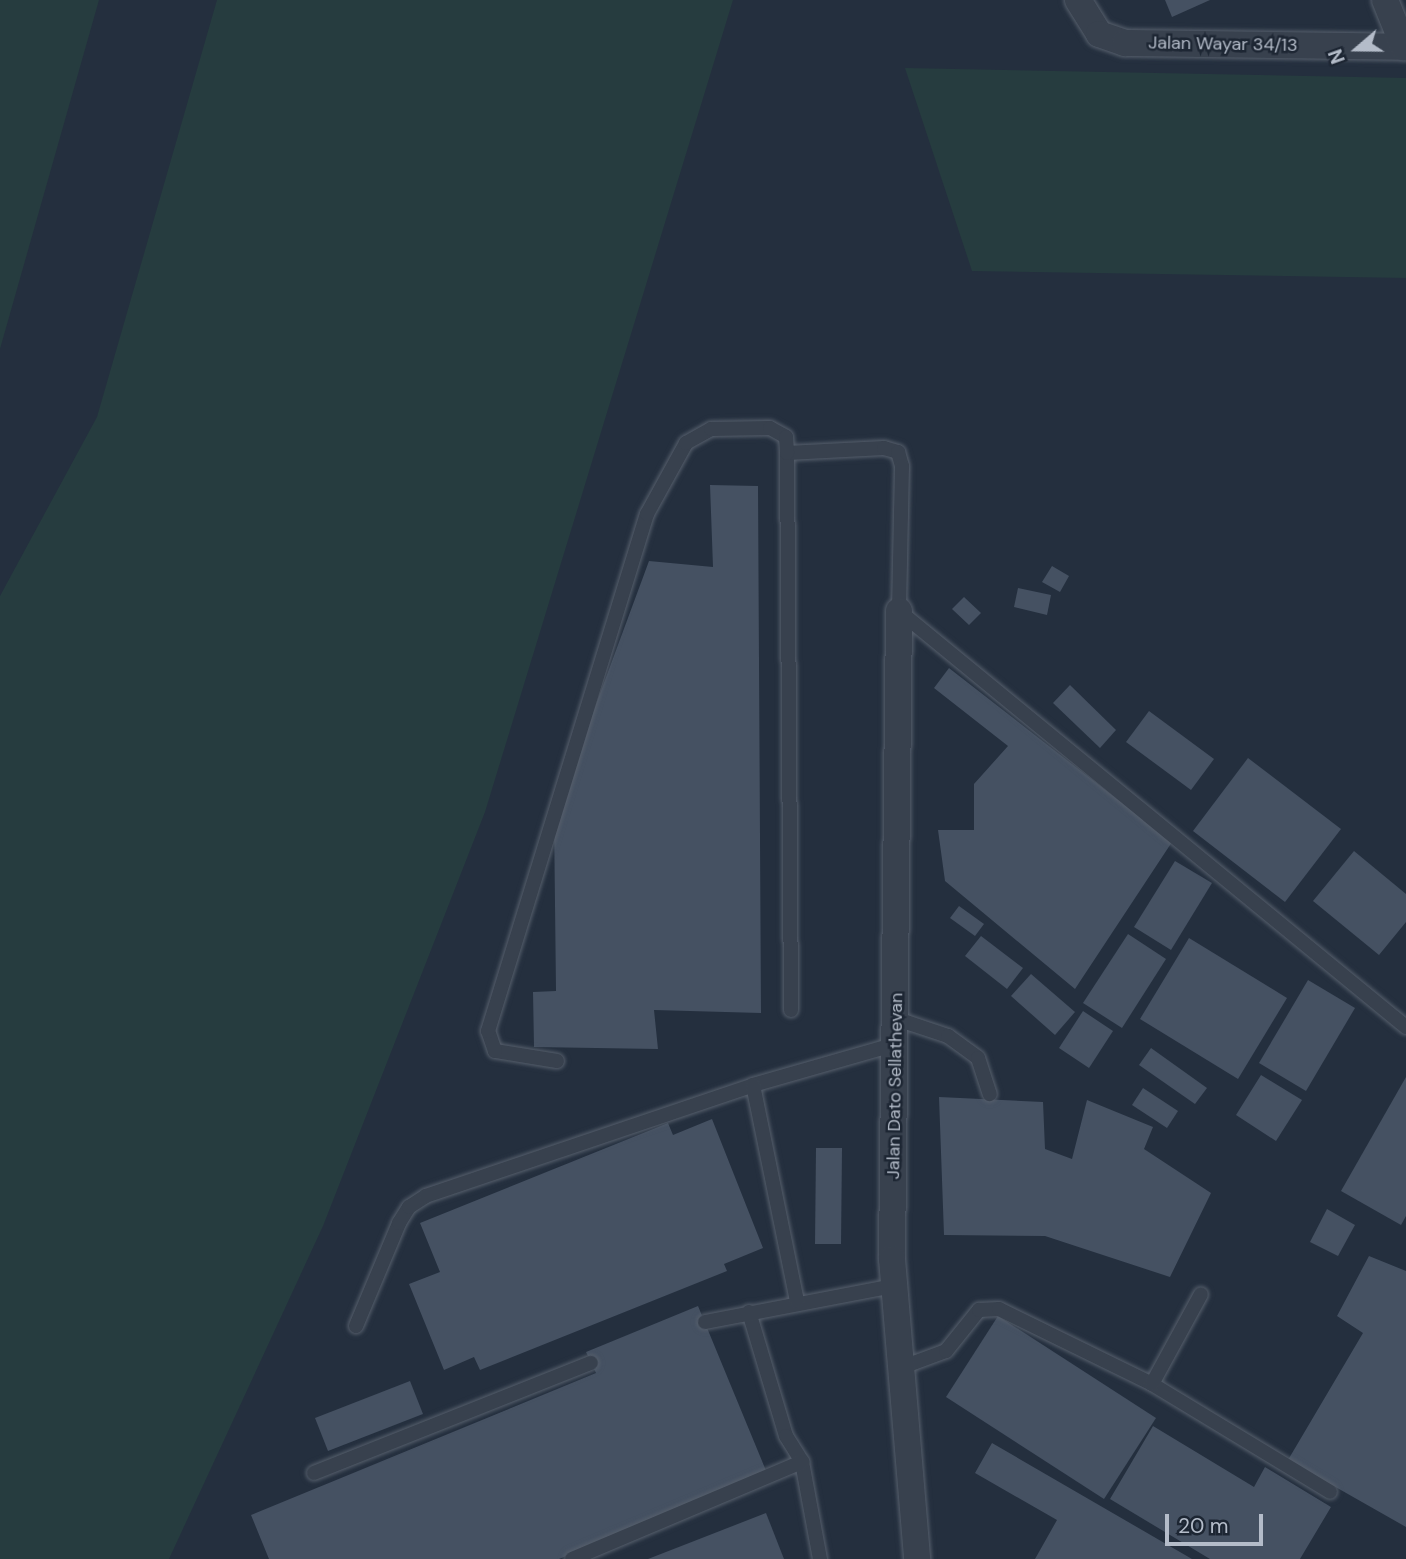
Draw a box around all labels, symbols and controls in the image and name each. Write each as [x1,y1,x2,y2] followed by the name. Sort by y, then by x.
[1322,14,1392,84] north arrow
[1148,32,1298,56] street label: Jalan Wayar 34/13
[1323,46,1351,67] text: N
[883,993,907,1179] street label: Jalan Dato Sellathevan
[1168,1500,1266,1544] scale bar
[1178,1512,1229,1540] text: 20 m

